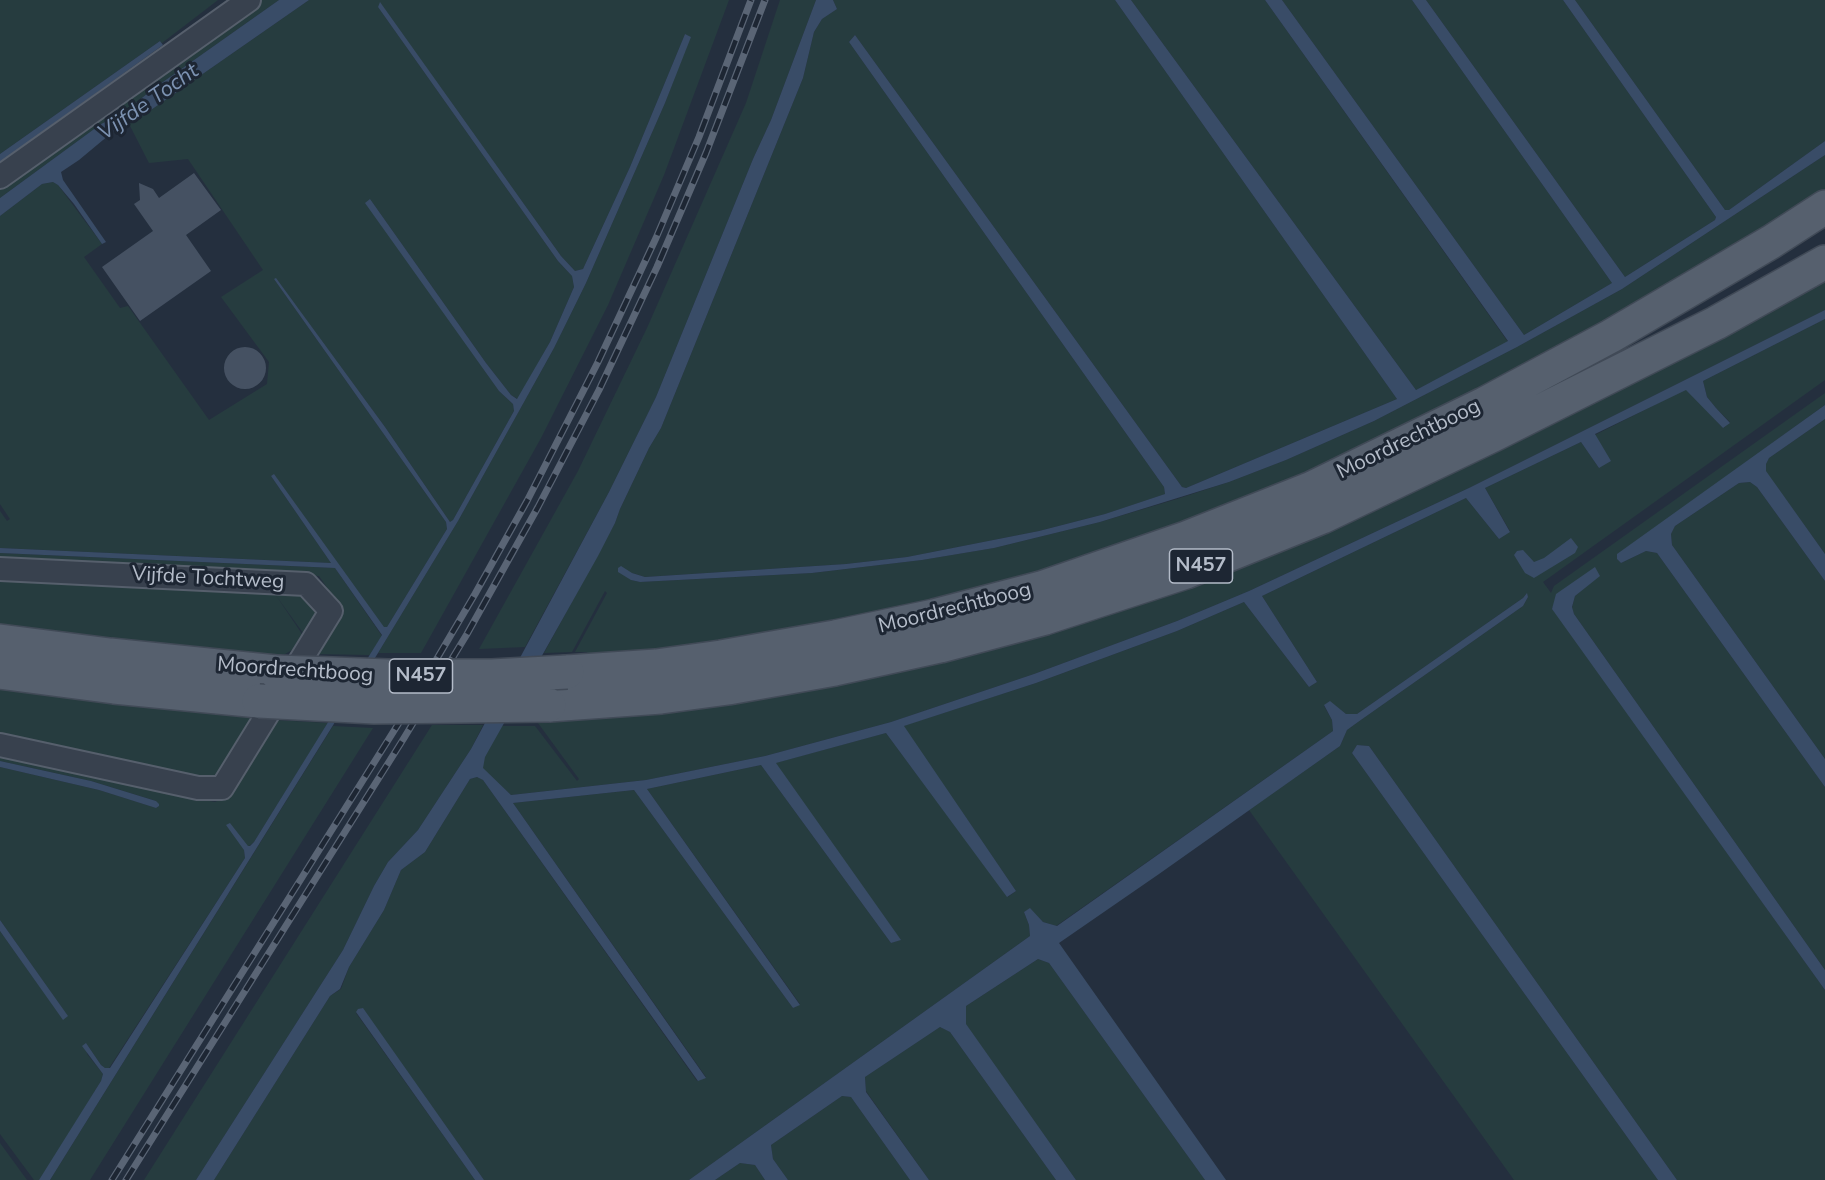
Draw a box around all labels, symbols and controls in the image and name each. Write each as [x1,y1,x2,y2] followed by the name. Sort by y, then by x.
[94,59,204,147] water label: Vijfde Tocht
[1333,394,1485,486] street label: Moordrechtboog
[1170,549,1232,583] road number: N457
[131,562,285,596] street label: Vijfde Tochtweg
[876,578,1034,640] street label: Moordrechtboog
[216,653,374,689] street label: Moordrechtboog
[390,659,452,693] road number: N457

